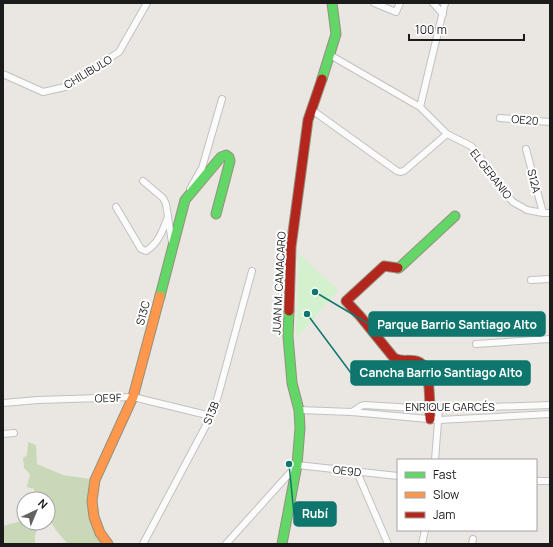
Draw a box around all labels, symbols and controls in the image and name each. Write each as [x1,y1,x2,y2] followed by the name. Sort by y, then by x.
[409,16,524,42] scale bar
[415,21,447,38] text: 100 m
[61,51,115,92] street label: CHILIBULO
[511,111,539,128] street label: OE20
[467,146,516,202] street label: EL GERANIO
[524,167,545,194] street label: S12A
[268,231,289,335] street label: JUAN M. CAMACARO
[132,299,153,327] street label: S13C
[369,312,545,336] callout: Parque Barrio Santiago Alto
[377,316,537,333] text: Parque Barrio Santiago Alto
[351,361,530,385] callout: Cancha Barrio Santiago Alto
[360,364,522,381] text: Cancha Barrio Santiago Alto
[94,390,122,405] street label: OE9F
[199,399,222,427] street label: S13B
[405,399,495,414] street label: ENRIQUE GARCÉS
[397,459,537,531] legend
[332,462,362,479] street label: OE9D
[433,466,457,483] text: Fast
[433,486,459,503] text: Slow
[16,491,56,531] north arrow
[35,495,51,512] text: N
[294,502,336,526] callout: Rubí
[302,505,329,522] text: Rubí
[433,506,455,523] text: Jam

